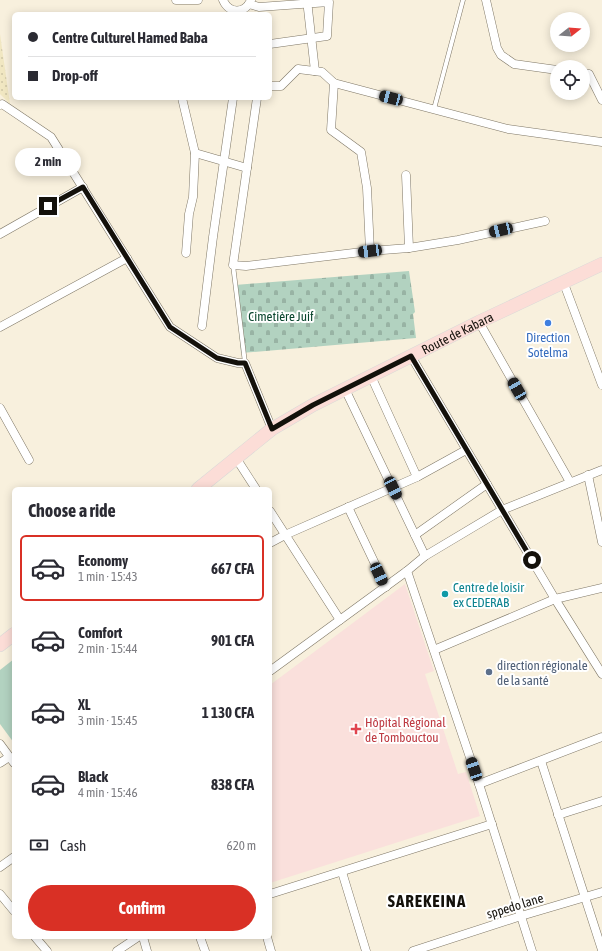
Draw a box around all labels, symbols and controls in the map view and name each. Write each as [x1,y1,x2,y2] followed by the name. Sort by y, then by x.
[550,12,590,52] north arrow
[550,12,590,100] map controls
[52,29,208,46] text: Centre Culturel Hamed Baba
[550,60,590,100] button: locate
[52,67,98,84] text: Drop-off
[378,89,404,107] car
[15,148,81,176] callout: 2 min
[35,154,61,169] text: 2 min
[39,197,57,215] route end
[488,221,514,239] car
[357,244,383,258] car
[248,309,314,324] park label: Cimetière Juif
[419,309,495,357] street label: Route de Kabara
[543,318,553,328] marker: Direction Sotelma
[526,330,570,360] place label: Direction Sotelma
[506,376,528,402] car
[382,475,404,501] car
[28,500,116,521] text: Choose a ride
[30,550,66,586] icon: car
[523,551,541,569] route start
[78,552,128,569] text: Economy
[211,560,254,577] text: 667 CFA
[368,561,390,587] car
[78,569,138,584] text: 1 min · 15:43
[453,580,524,610] place label: Centre de loisir ex CEDERAB
[440,589,450,599] marker: Centre de loisir ex CEDERAB
[30,622,66,658] icon: car
[78,624,122,641] text: Comfort
[211,632,254,649] text: 901 CFA
[78,641,138,656] text: 2 min · 15:44
[497,658,588,688] place label: direction régionale de la santé
[484,667,494,677] marker: direction régionale de la santé
[30,694,66,730] icon: car
[78,696,91,713] text: XL
[202,704,254,721] text: 1 130 CFA
[78,713,138,728] text: 3 min · 15:45
[365,715,446,745] place label: Hôpital Régional de Tombouctou
[350,723,362,735] marker: Hôpital Régional de Tombouctou
[464,756,484,782] car
[30,766,66,802] icon: car
[78,768,108,785] text: Black
[211,776,254,793] text: 838 CFA
[78,785,138,800] text: 4 min · 15:46
[28,834,50,856] icon: cash
[60,837,86,854] text: Cash
[227,838,256,853] text: 620 m
[28,885,256,931] button: Confirm
[485,890,545,922] street label: sppedo lane
[388,891,466,911] district label: SAREKEINA

